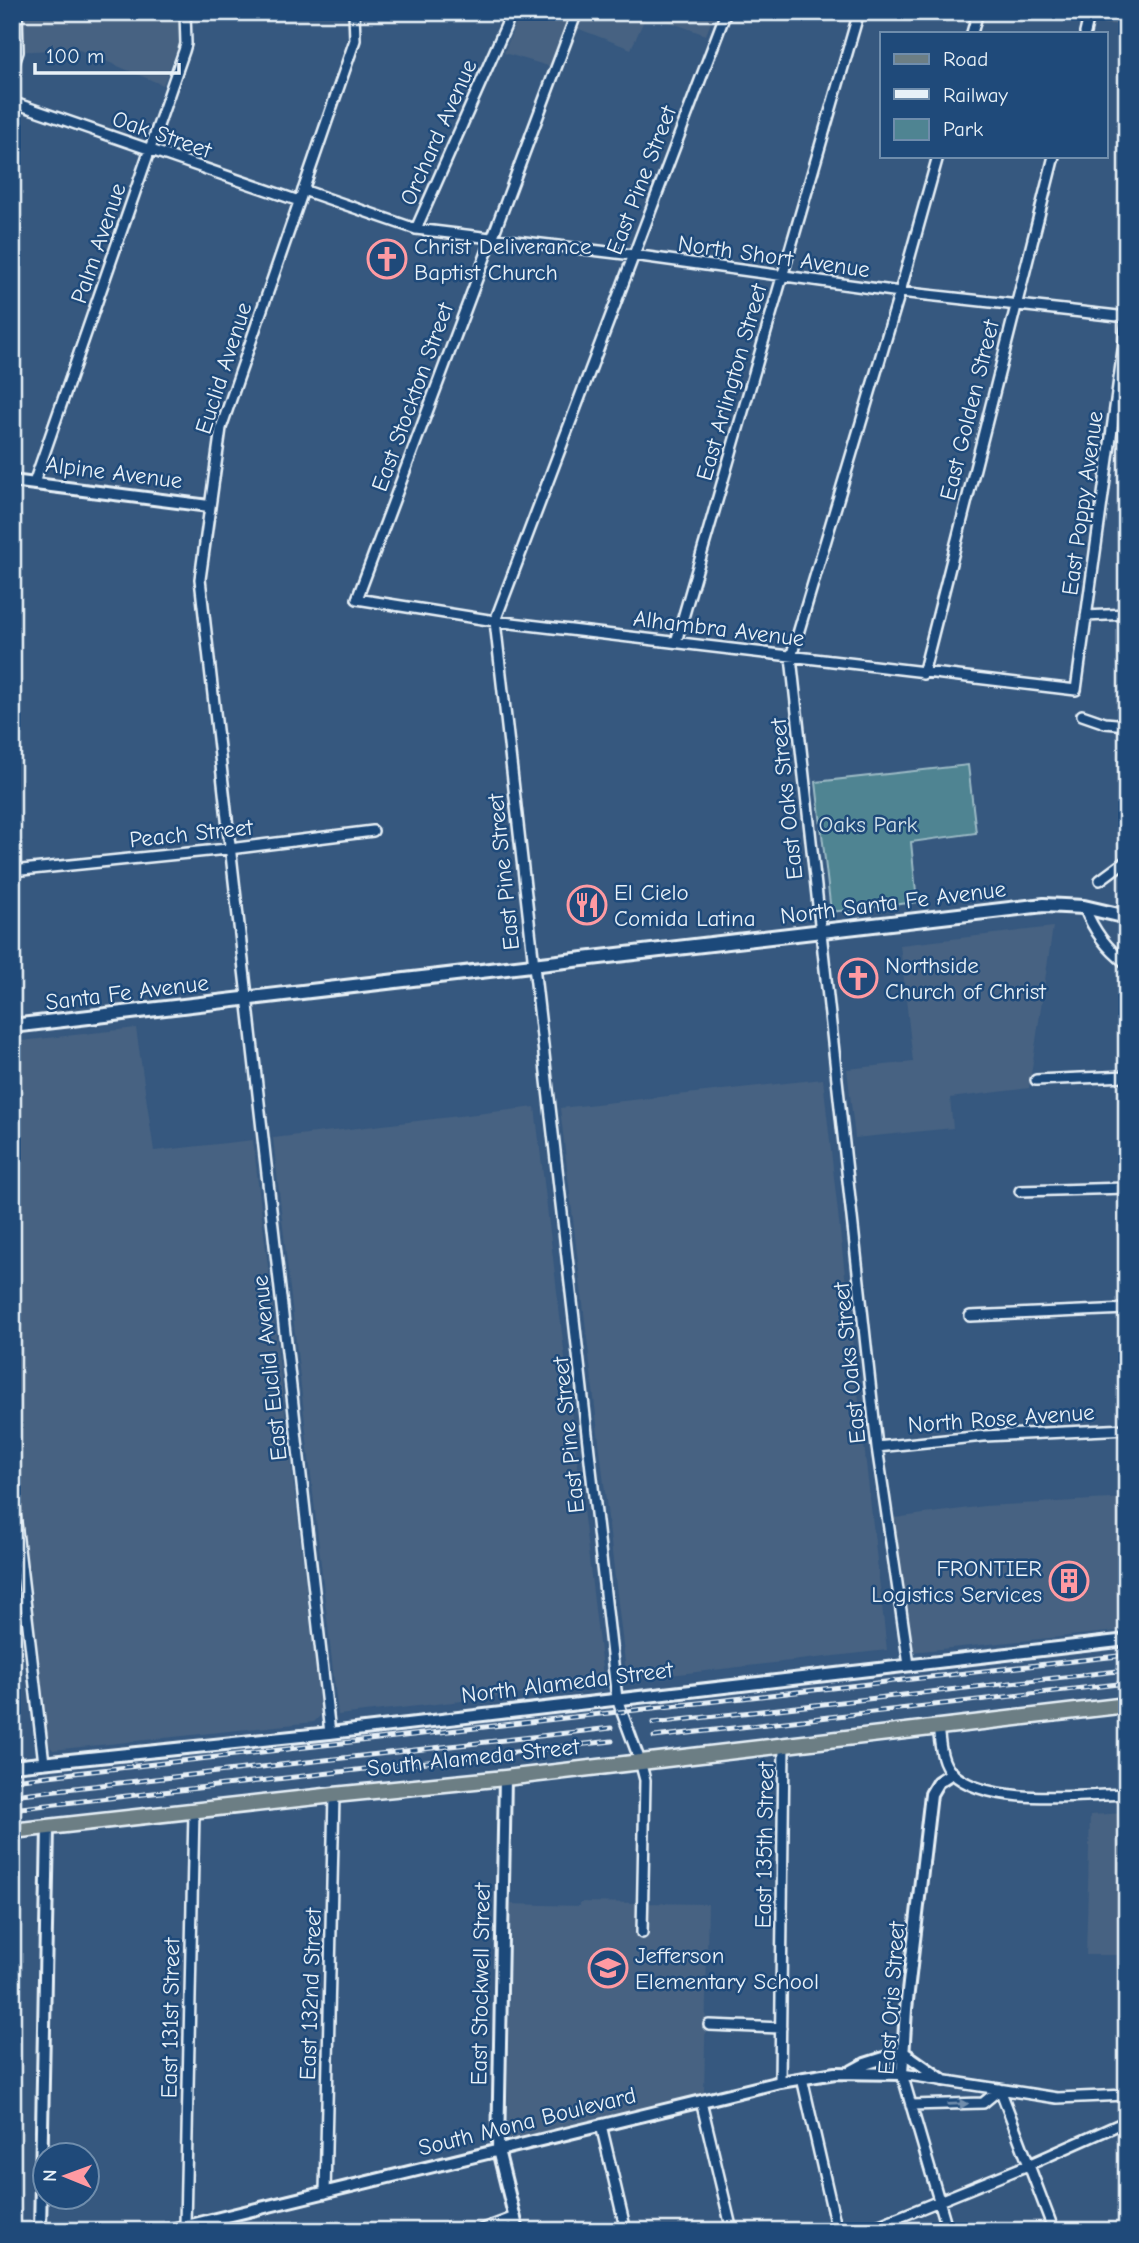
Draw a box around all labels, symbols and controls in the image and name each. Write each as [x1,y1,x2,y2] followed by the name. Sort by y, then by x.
[35,32,178,76] scale bar
[880,32,1108,158] legend
[46,44,104,68] text: 100 m
[943,47,988,71] text: Road
[394,55,483,209] street label: Orchard Avenue
[943,83,1008,107] text: Railway
[601,101,683,258] street label: East Pine Street
[109,105,216,164] street label: Oak Street
[943,117,983,141] text: Park
[65,179,132,307] street label: Palm Avenue
[676,230,872,283] street label: North Short Avenue
[414,233,591,286] place label: Christ Deliverance Baptist Church
[366,238,408,280] church icon: Christ Deliverance Baptist Church
[690,279,773,484] street label: East Arlington Street
[366,298,460,495] street label: East Stockton Street
[189,299,257,437] street label: Euclid Avenue
[934,316,1005,503] street label: East Golden Street
[1056,409,1109,597] street label: East Poppy Avenue
[44,451,184,494] street label: Alpine Avenue
[632,605,806,652] street label: Alhambra Avenue
[764,715,808,881] street label: East Oaks Street
[482,791,525,952] street label: East Pine Street
[818,811,918,838] park label: Oaks Park
[128,813,256,853] street label: Peach Street
[779,875,1007,930] street label: North Santa Fe Avenue
[614,879,756,932] place label: El Cielo Comida Latina
[566,884,608,926] restaurant icon: El Cielo Comida Latina
[885,952,1047,1005] place label: Northside Church of Christ
[837,957,879,999] church icon: Northside Church of Christ
[44,969,210,1016] street label: Santa Fe Avenue
[246,1274,293,1462] street label: East Euclid Avenue
[827,1279,871,1445] street label: East Oaks Street
[547,1354,590,1515] street label: East Pine Street
[907,1399,1095,1438] street label: North Rose Avenue
[871,1555,1042,1608] place label: FRONTIER Logistics Services
[1048,1560,1090,1602] building icon: FRONTIER Logistics Services
[460,1656,676,1709] street label: North Alameda Street
[366,1733,582,1782] street label: South Alameda Street
[750,1760,779,1929] street label: East 135th Street
[465,1881,496,2086] street label: East Stockwell Street
[294,1906,327,2081] street label: East 132nd Street
[873,1919,910,2076] street label: East Oris Street
[156,1936,185,2099] street label: East 131st Street
[635,1942,819,1995] place label: Jefferson Elementary School
[587,1947,629,1989] school or university icon: Jefferson Elementary School
[416,2081,639,2162] street label: South Mona Boulevard
[947,2098,969,2110] one-way arrow
[32,2142,102,2212] north arrow
[39,2169,61,2182] text: N

